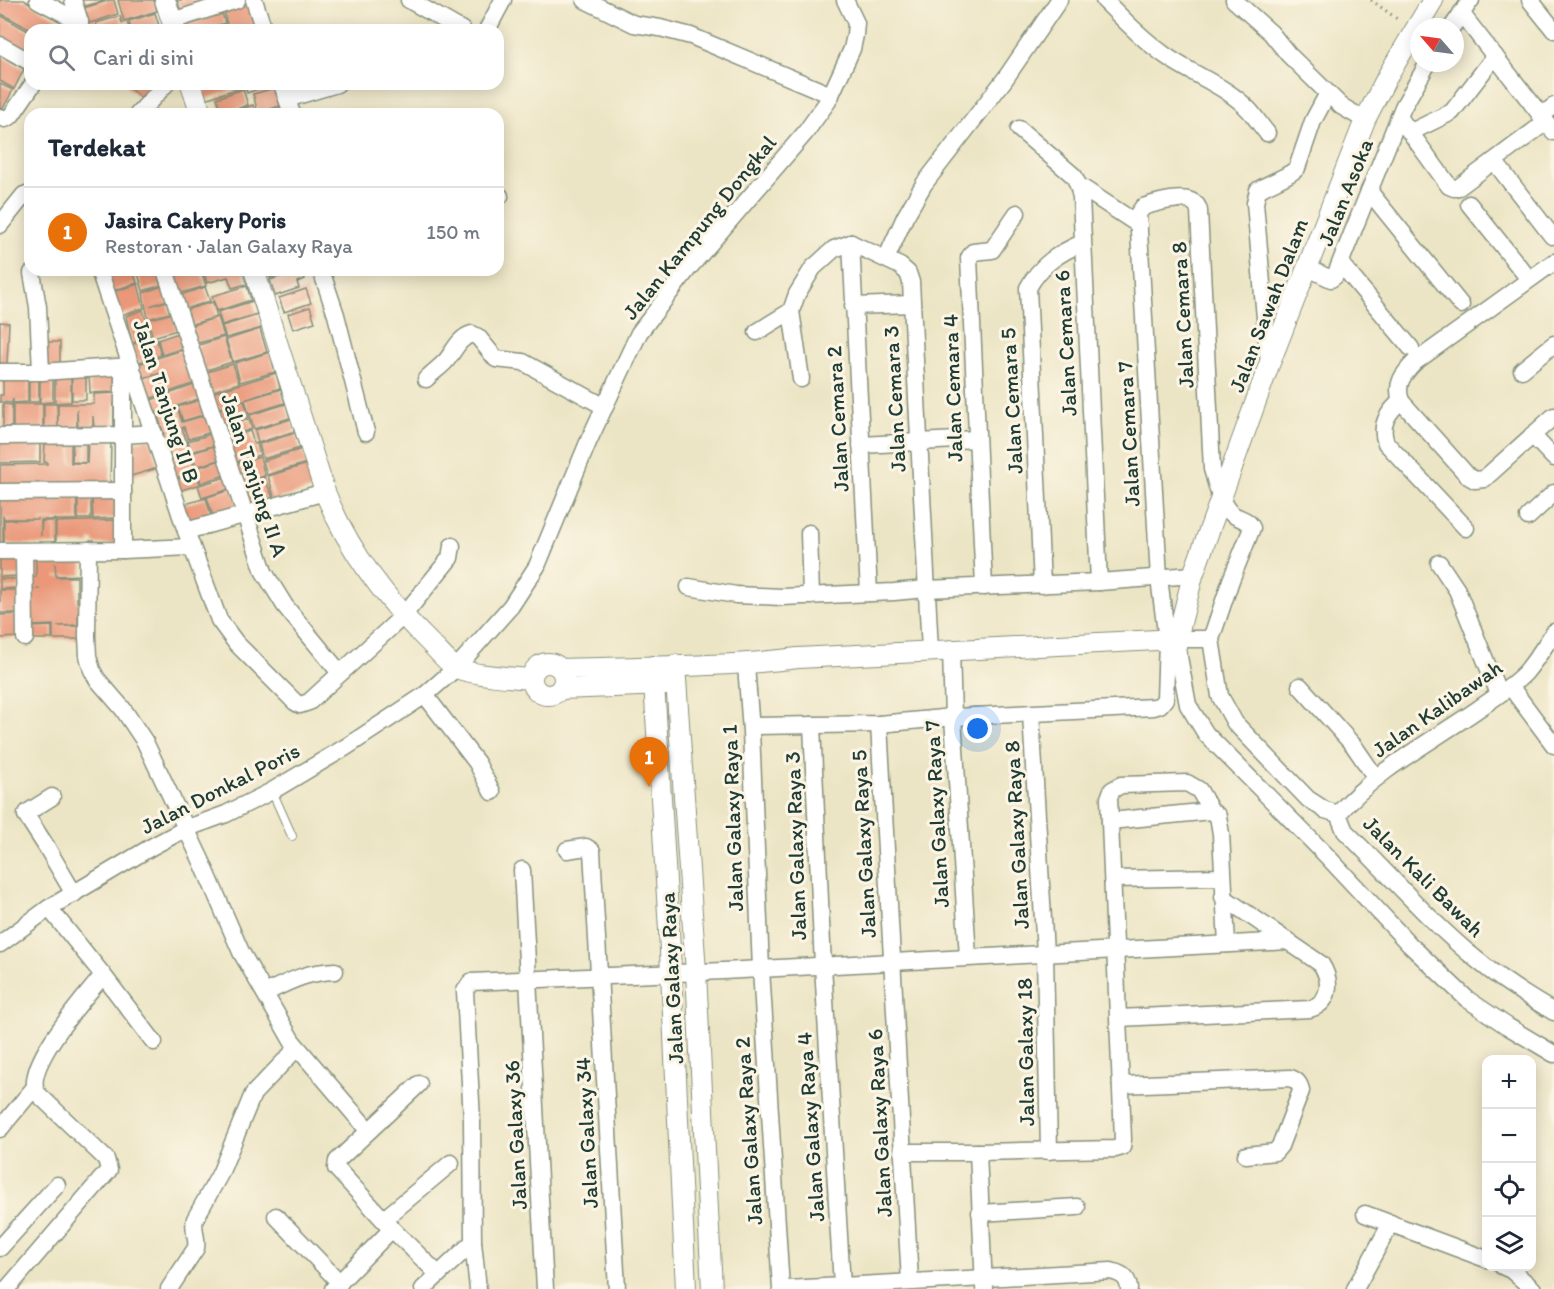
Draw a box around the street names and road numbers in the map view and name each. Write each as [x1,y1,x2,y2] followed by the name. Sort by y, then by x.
[617,130,782,325] street label: Jalan Kampung Dongkal
[1312,134,1379,250] street label: Jalan Asoka
[1223,214,1314,396] street label: Jalan Sawah Dalam
[1165,241,1200,389] street label: Jalan Cemara 8
[1048,269,1083,417] street label: Jalan Cemara 6
[936,314,969,462] street label: Jalan Cemara 4
[127,316,206,486] street label: Jalan Tanjung II B
[877,325,912,473] street label: Jalan Cemara 3
[994,327,1029,475] street label: Jalan Cemara 5
[820,345,855,493] street label: Jalan Cemara 2
[1111,360,1146,507] street label: Jalan Cemara 7
[215,390,294,560] street label: Jalan Tanjung II A
[1367,653,1508,763] street label: Jalan Kalibawah
[918,719,955,908] street label: Jalan Galaxy Raya 7
[716,724,749,912] street label: Jalan Galaxy Raya 1
[136,737,304,840] street label: Jalan Donkal Poris
[998,740,1035,930] street label: Jalan Galaxy Raya 8
[845,749,882,939] street label: Jalan Galaxy Raya 5
[779,751,812,941] street label: Jalan Galaxy Raya 3
[1357,810,1490,943] street label: Jalan Kali Bawah
[653,891,689,1064] street label: Jalan Galaxy Raya
[1011,978,1040,1126] street label: Jalan Galaxy 18
[861,1028,898,1218] street label: Jalan Galaxy Raya 6
[790,1031,831,1223] street label: Jalan Galaxy Raya 4
[728,1036,769,1226] street label: Jalan Galaxy Raya 2
[569,1057,604,1209] street label: Jalan Galaxy 34
[498,1060,533,1210] street label: Jalan Galaxy 36

